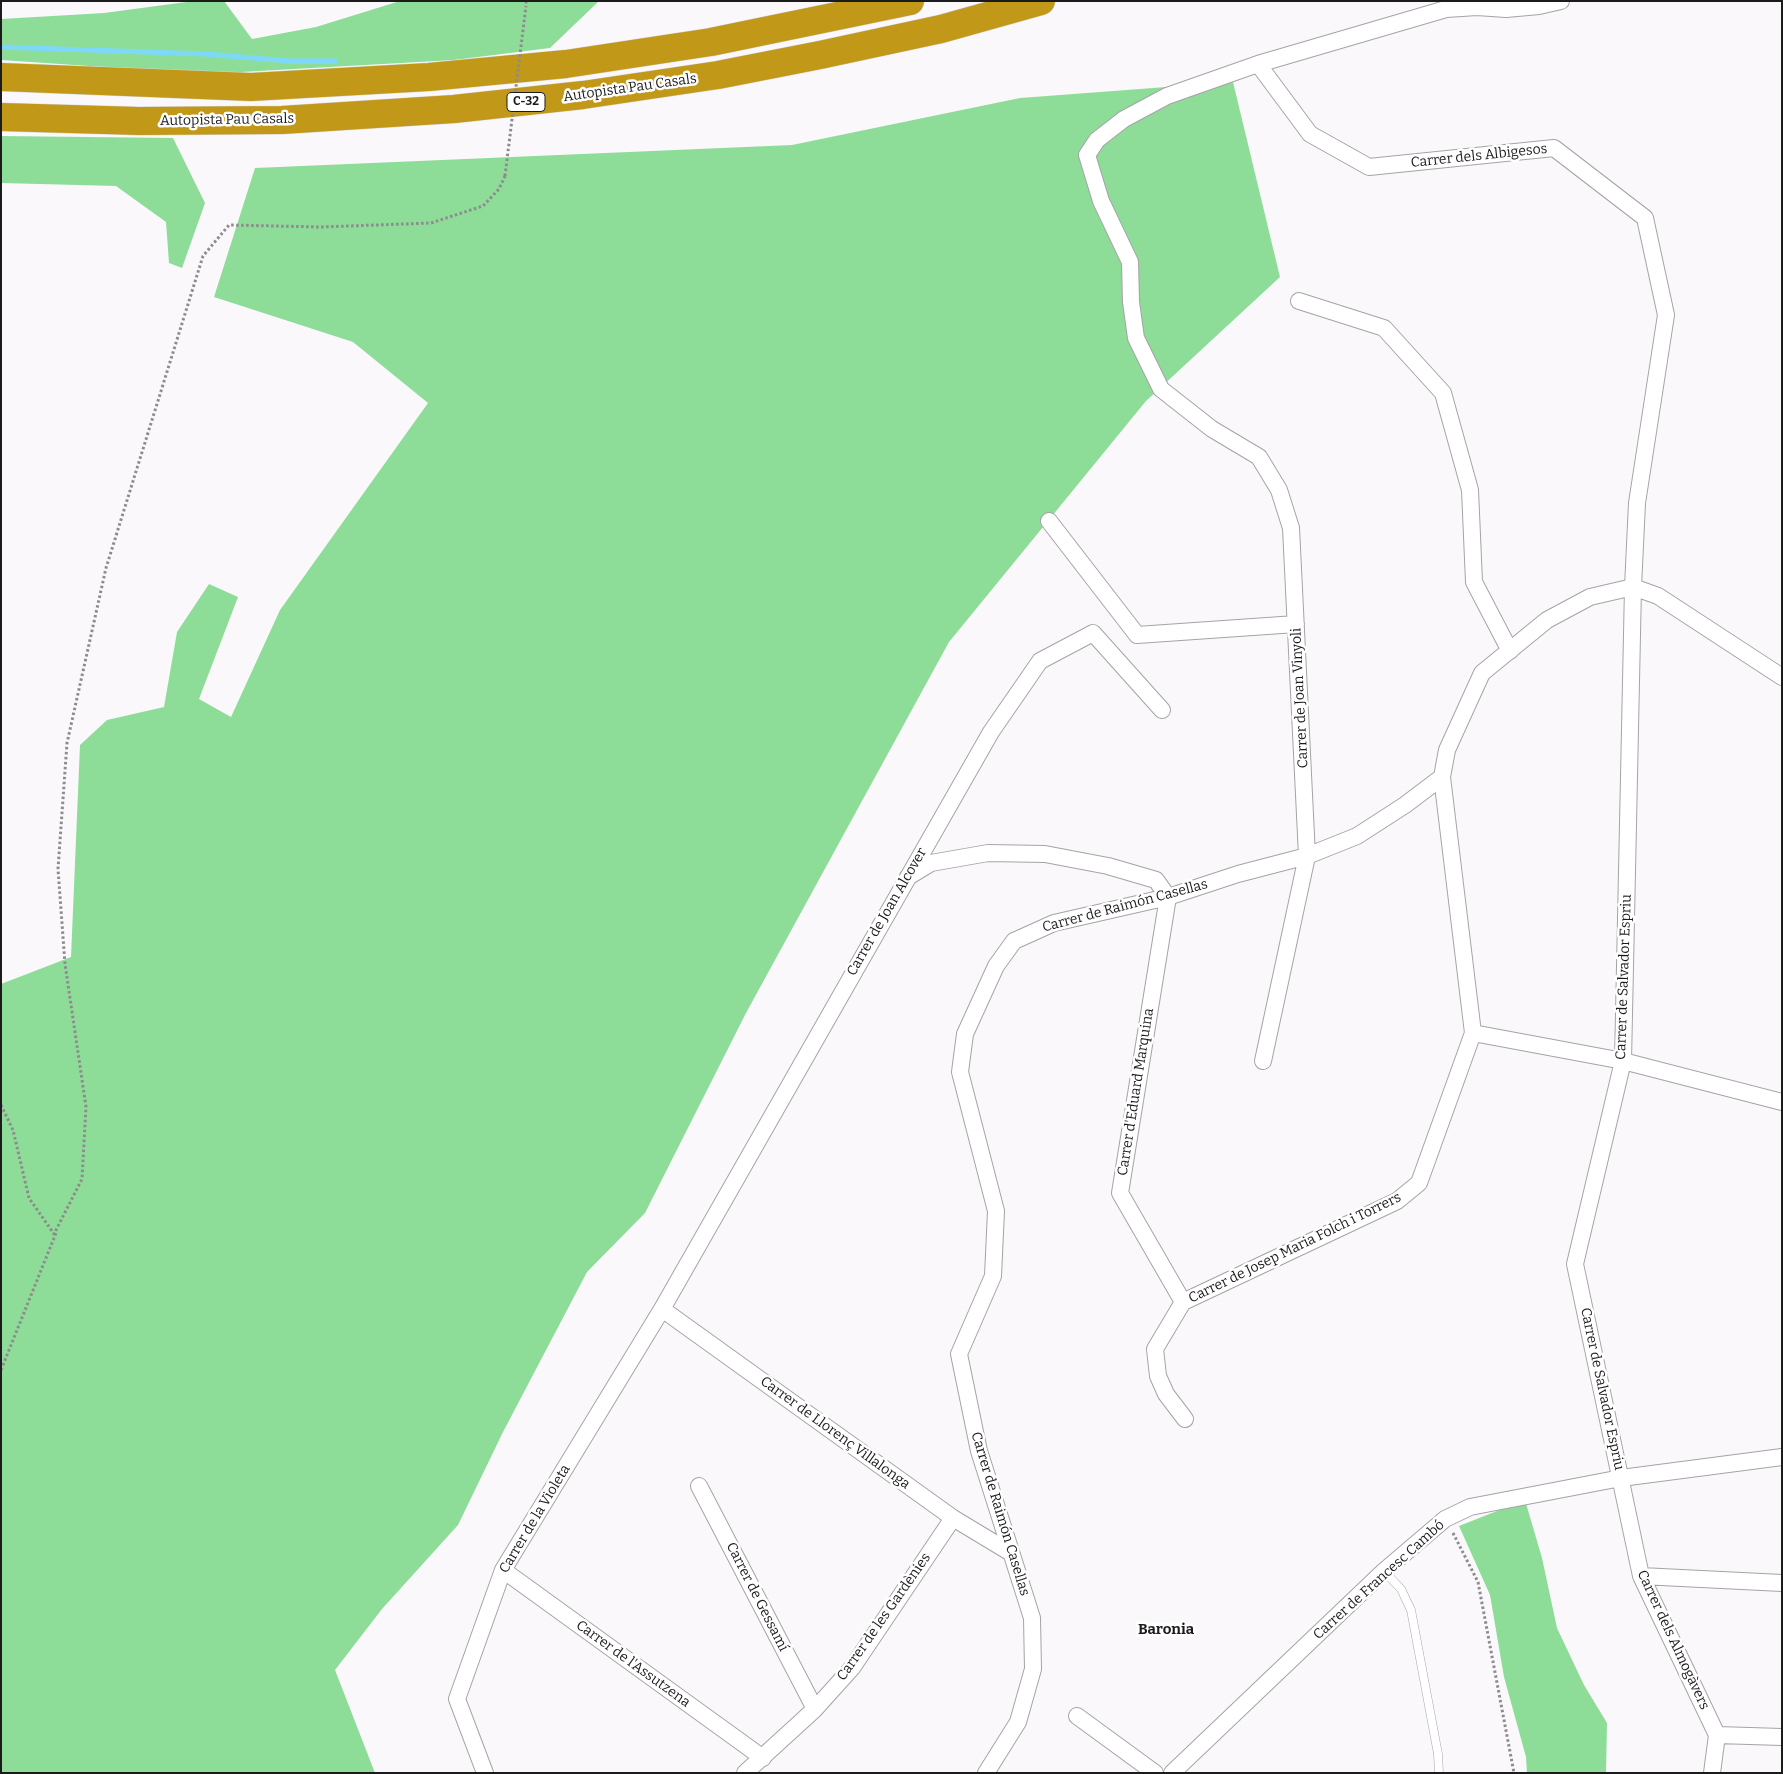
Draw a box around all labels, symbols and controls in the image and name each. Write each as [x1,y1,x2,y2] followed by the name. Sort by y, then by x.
[562,70,698,106] street label: Autopista Pau Casals
[507,92,545,111] road number: C-32
[160,110,294,130] street label: Autopista Pau Casals
[1410,140,1548,172] street label: Carrer dels Albigesos
[1288,627,1312,769] street label: Carrer de Joan Vinyoli
[843,845,931,979] street label: Carrer de Joan Alcover
[1040,876,1210,936] street label: Carrer de Raimón Casellas
[1613,894,1635,1060] street label: Carrer de Salvador Espriu
[1114,1007,1158,1177] street label: Carrer d'Eduard Marquina
[1186,1189,1404,1307] street label: Carrer de Josep Maria Folch i Torrers
[1577,1306,1627,1472] street label: Carrer de Salvador Espriu
[757,1373,913,1493] street label: Carrer de Llorenç Villalonga
[967,1430,1033,1598] street label: Carrer de Raimón Casellas
[496,1462,574,1576] street label: Carrer de la Violeta
[1310,1517,1448,1643] street label: Carrer de Francesc Cambó
[722,1540,792,1654] street label: Carrer de Gessamí
[834,1550,934,1684] street label: Carrer de les Gardènies
[1633,1568,1713,1712] street label: Carrer dels Almogàvers
[573,1617,693,1711] street label: Carrer de l'Assutzena
[1138,1621,1194,1639] district label: Baronia

